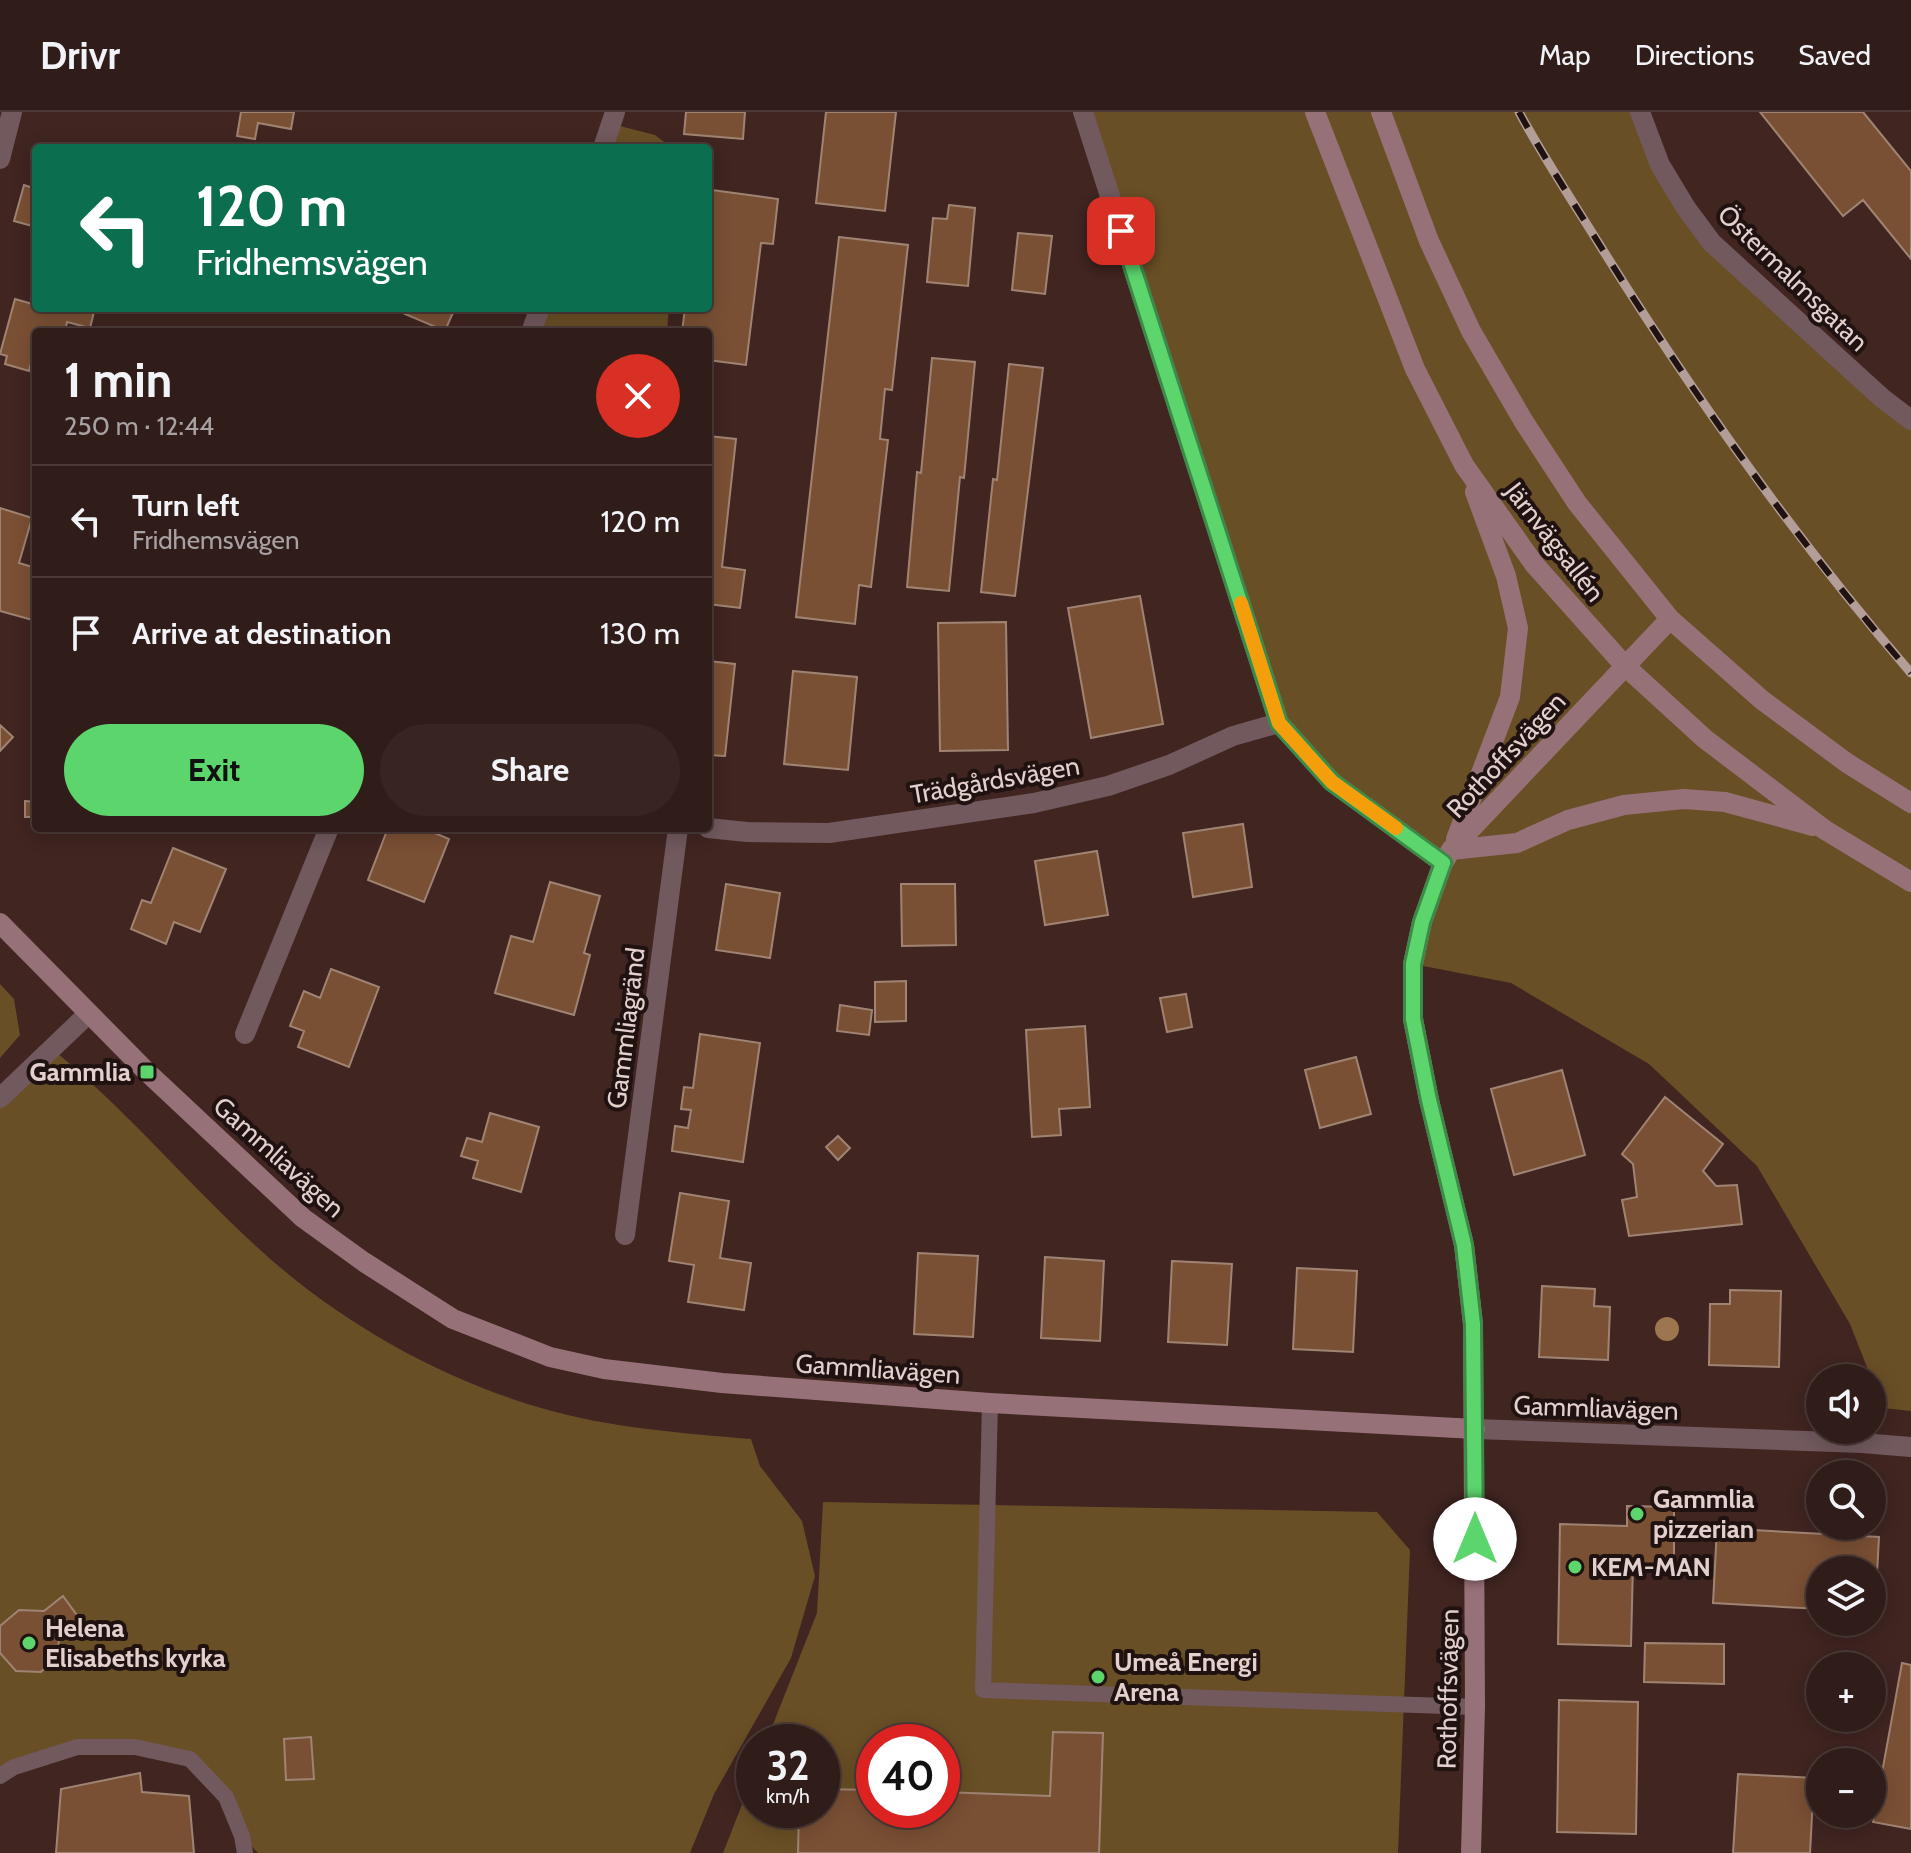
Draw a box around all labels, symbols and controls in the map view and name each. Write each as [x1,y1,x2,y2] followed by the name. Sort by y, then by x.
[40,32,120,79] text: Drivr
[1539,38,1591,72] text: Map
[1635,38,1754,72] text: Directions
[1798,38,1871,72] text: Saved
[196,172,347,240] text: 120 m
[64,176,168,280] icon: left
[1087,197,1155,265] pin
[1711,198,1875,358] street label: Östermalmsgatan
[1099,209,1143,253] icon: arrive
[196,240,428,284] text: Fridhemsvägen
[64,351,172,409] text: 1 min
[596,354,680,438] button: close
[64,410,214,442] text: 250 m · 12:44
[1498,475,1611,608] street label: Järnvägsallén
[132,487,240,524] text: Turn left
[64,499,108,543] icon: left
[600,503,680,540] text: 120 m
[132,524,299,556] text: Fridhemsvägen
[64,611,108,655] icon: arrive
[132,615,392,652] text: Arrive at destination
[600,615,680,652] text: 130 m
[1440,685,1572,825] street label: Rothoffsvägen
[64,724,364,816] button: Exit
[380,724,680,816] button: Share
[908,749,1082,811] street label: Trädgårdsvägen
[600,946,652,1110] street label: Gammliagränd
[30,1056,131,1088] place label: Gammlia
[138,1063,156,1081] marker: Gammlia
[207,1090,351,1224] street label: Gammliavägen
[795,1347,961,1391] street label: Gammliavägen
[1806,1364,1886,1828] map controls
[1806,1364,1886,1444] button: sound
[1513,1389,1679,1427] street label: Gammliavägen
[1806,1460,1886,1540] button: search
[1653,1483,1754,1545] place label: Gammlia pizzerian
[1433,1497,1517,1581] position arrow
[1628,1505,1646,1523] marker: Gammlia pizzerian
[1591,1551,1711,1583] place label: KEM-MAN
[1806,1556,1886,1636] button: layers
[1566,1558,1584,1576] marker: KEM-MAN
[1431,1609,1465,1769] street label: Rothoffsvägen
[45,1612,226,1674] place label: Helena Elisabeths kyrka
[20,1634,38,1652] marker: Helena Elisabeths kyrka
[1114,1646,1258,1708] place label: Umeå Energi Arena
[1806,1652,1886,1732] button: +
[1089,1668,1107,1686] marker: Umeå Energi Arena
[856,1724,960,1828] speed limit sign: 40
[767,1741,809,1790] text: 32
[1806,1748,1886,1828] button: −
[766,1784,810,1808] text: km/h

